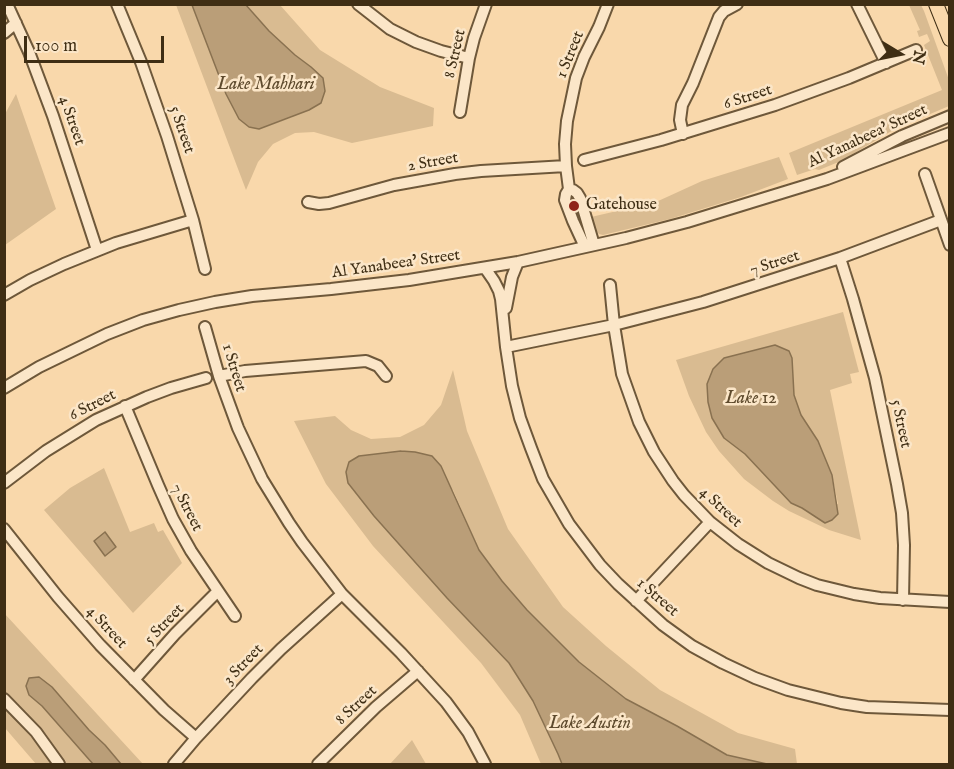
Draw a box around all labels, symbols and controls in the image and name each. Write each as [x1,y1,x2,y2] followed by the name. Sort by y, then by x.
[27,24,166,62] scale bar
[870,24,930,84] north arrow
[441,28,471,80] street label: 8 Street
[553,29,589,81] street label: 1 Street
[35,35,77,58] text: 100 m
[907,49,929,66] text: N
[217,74,315,96] water label: Lake Mahhari
[721,81,775,115] street label: 6 Street
[54,94,88,148] street label: 4 Street
[805,101,931,173] street label: Al Yanabeea' Street
[164,104,198,156] street label: 5 Street
[406,149,460,177] street label: 2 Street
[586,196,657,216] place label: Gatehouse
[567,199,581,213] marker: Gatehouse
[331,246,461,284] street label: Al Yanabeea' Street
[748,247,802,281] street label: 7 Street
[217,342,249,394] street label: 1 Street
[66,386,120,426] street label: 6 Street
[725,388,777,410] water label: Lake 12
[886,398,914,450] street label: 5 Street
[166,481,206,535] street label: 7 Street
[695,484,745,532] street label: 4 Street
[632,575,682,621] street label: 1 Street
[141,601,189,649] street label: 5 Street
[82,603,130,653] street label: 4 Street
[220,641,268,689] street label: 3 Street
[332,682,382,730] street label: 8 Street
[549,713,631,735] water label: Lake Austin

